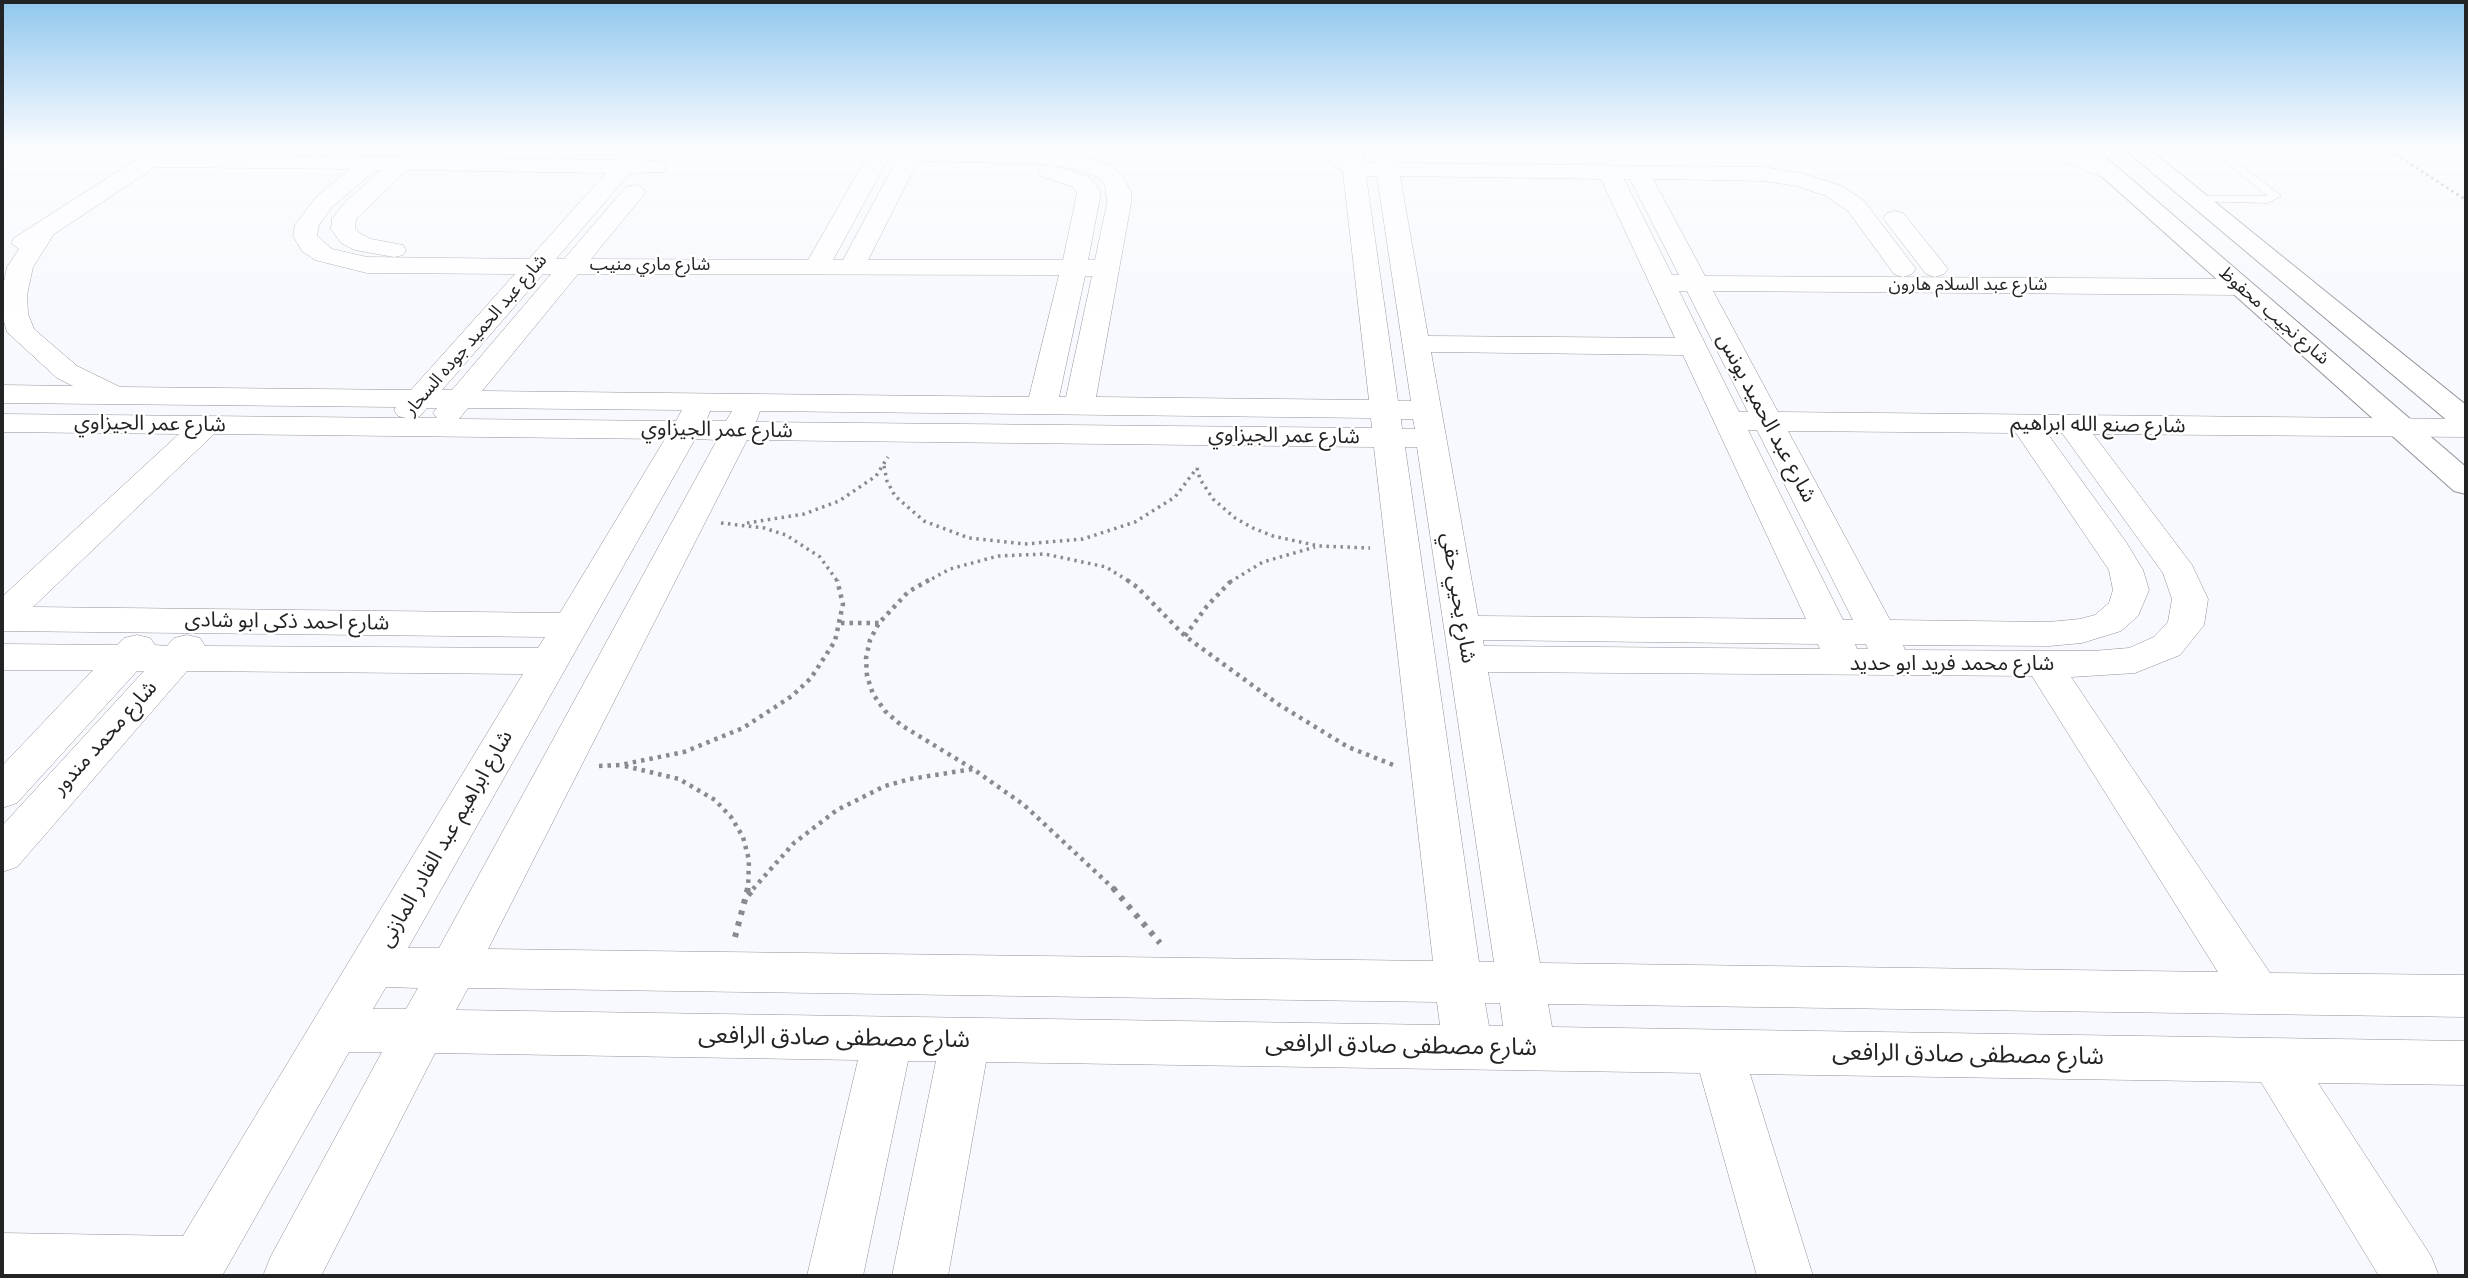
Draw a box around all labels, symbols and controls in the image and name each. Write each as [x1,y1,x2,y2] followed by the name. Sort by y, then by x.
[400,250,552,420] street label: شارع عبد الحميد جوده السحار
[590,254,710,276] street label: شارع ماري منيب
[2215,262,2333,370] street label: شارع نجيب محفوظ
[1889,274,2047,296] street label: شارع عبد السلام هارون
[1711,329,1821,507] street label: شارع عبد الحميد يونس
[74,410,226,438] street label: شارع عمر الجيزاوي
[2010,411,2186,439] street label: شارع صنع الله ابراهيم
[641,416,793,444] street label: شارع عمر الجيزاوي
[1208,422,1360,450] street label: شارع عمر الجيزاوي
[1435,531,1481,665] street label: شارع يحيي حقي
[185,608,389,636] street label: شارع احمد ذكى ابو شادى
[1850,651,2054,677] street label: شارع محمد فريد ابو حديد
[47,676,163,800] street label: شارع محمد مندور
[374,726,518,952] street label: شارع ابراهيم عبد القادر المازنى
[698,1021,970,1055] street label: شارع مصطفى صادق الرافعى
[1265,1029,1537,1063] street label: شارع مصطفى صادق الرافعى
[1832,1038,2104,1072] street label: شارع مصطفى صادق الرافعى

